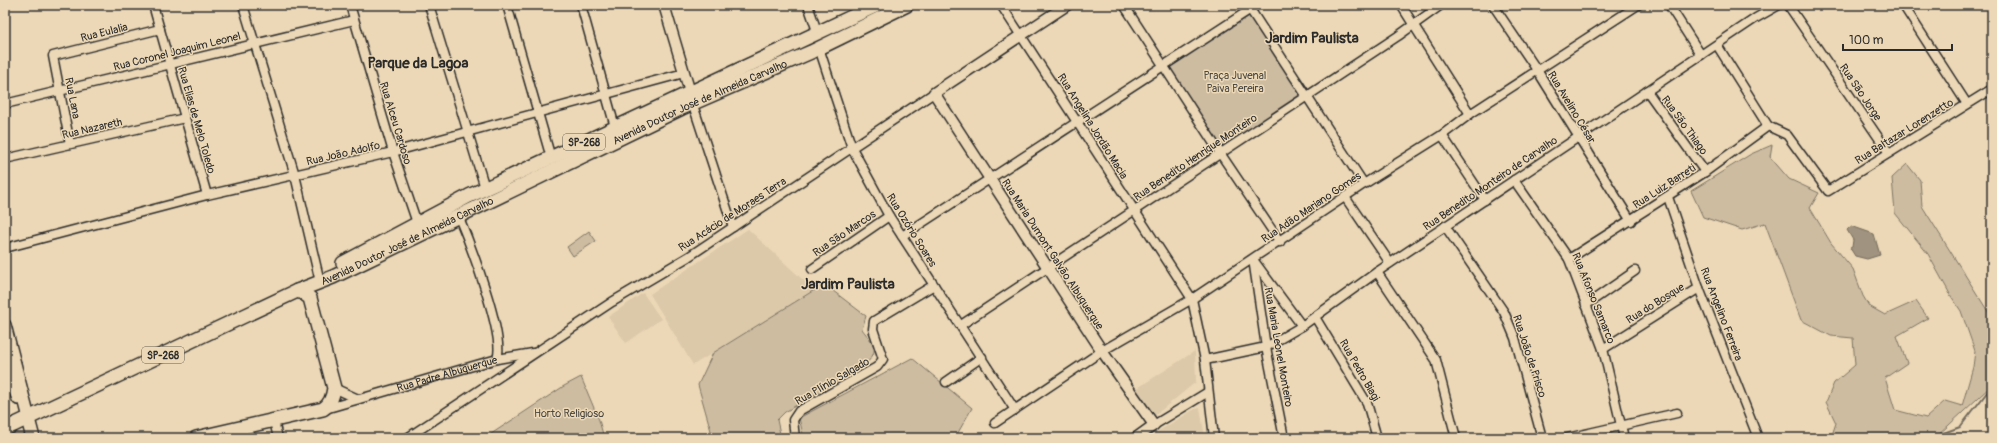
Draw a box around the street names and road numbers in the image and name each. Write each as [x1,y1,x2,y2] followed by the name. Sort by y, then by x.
[79,20,129,45] street label: Rua Eulalia
[112,29,242,74] street label: Rua Coronel Joaquim Leonel
[611,57,789,148] street label: Avenida Doutor José de Almeida Carvalho
[1837,61,1885,124] street label: Rua São Jorge
[175,65,218,175] street label: Rua Elias de Melo Toledo
[1545,69,1598,146] street label: Rua Avelino César
[1055,71,1130,181] street label: Rua Angelina Jordão Macia
[62,76,83,120] street label: Rua Lana
[377,80,414,166] street label: Rua Alceu Cardoso
[1659,93,1710,157] street label: Rua São Thiago
[1853,96,1956,167] street label: Rua Baltazar Lorenzetto
[1131,111,1260,204] street label: Rua Benedito Henrique Monteiro
[61,115,124,142] street label: Rua Nazareth
[1421,133,1560,233] street label: Rua Benedito Monteiro de Carvalho
[563,134,605,150] road number: SP-268
[305,139,381,168] street label: Rua João Adolfo
[1631,161,1698,211] street label: Rua Luiz Barreti
[1259,169,1364,246] street label: Rua Adão Mariano Gomes
[676,175,789,254] street label: Rua Acácio de Moraes Terra
[999,177,1107,333] street label: Rua Maria Dumont Galvão Albuquerque
[884,191,939,269] street label: Rua Ozório Soares
[319,194,496,288] street label: Avenida Doutor José de Almeida Carvalho
[810,208,878,259] street label: Rua São Marcos
[1569,251,1618,346] street label: Rua Afonso Samarco
[1698,266,1745,363] street label: Rua Angelino Ferreira
[1624,280,1687,326] street label: Rua do Bosque
[1262,286,1295,408] street label: Rua Maria Leonel Monteiro
[1510,313,1549,399] street label: Rua João de Prisco
[1337,337,1382,403] street label: Rua Pedro Biagi
[142,347,184,363] road number: SP-268
[395,353,499,395] street label: Rua Padre Albuquerque
[793,355,872,408] street label: Rua Plínio Salgado

